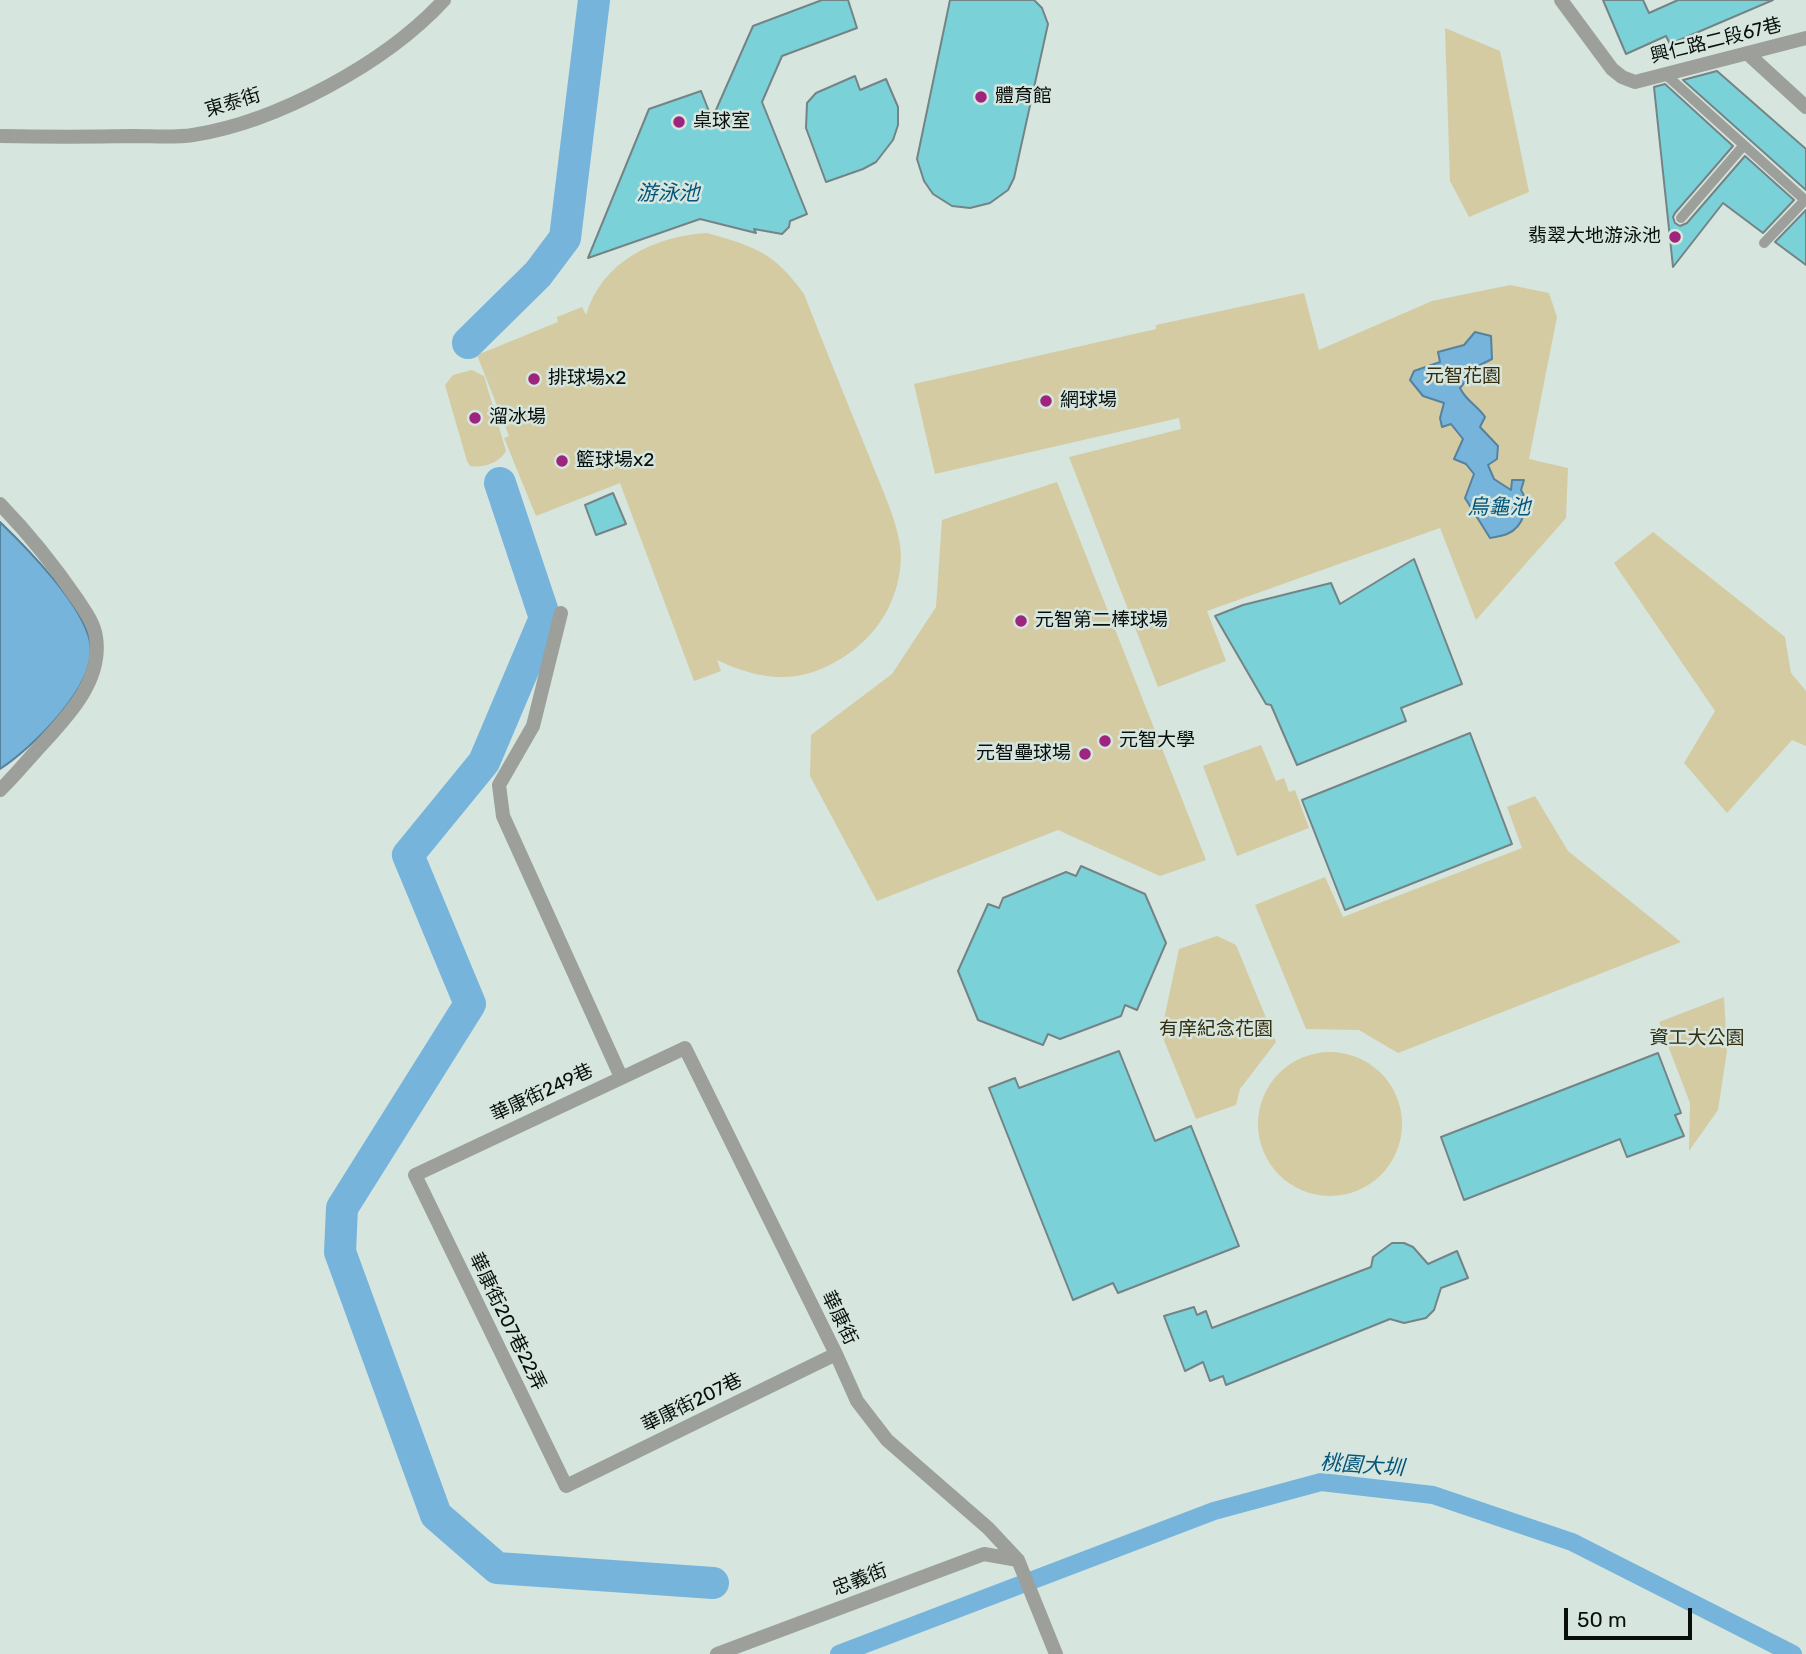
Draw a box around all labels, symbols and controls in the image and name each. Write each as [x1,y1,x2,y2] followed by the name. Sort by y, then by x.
[1648,14,1784,68] street label: 興仁路二段67巷
[202,84,264,122] street label: 東泰街
[995,86,1052,108] place label: 體育館
[973,89,989,105] marker: 體育館
[693,111,750,133] place label: 桌球室
[671,114,687,130] marker: 桌球室
[637,181,699,207] water label: 游泳池
[1528,226,1661,248] place label: 翡翠大地游泳池
[1667,229,1683,245] marker: 翡翠大地游泳池
[1425,366,1501,388] park label: 元智花園
[548,368,626,390] place label: 排球場x2
[526,371,542,387] marker: 排球場x2
[1060,390,1117,412] place label: 網球場
[1038,393,1054,409] marker: 網球場
[489,407,546,429] place label: 溜冰場
[467,410,483,426] marker: 溜冰場
[576,450,654,472] place label: 籃球場x2
[554,453,570,469] marker: 籃球場x2
[1468,495,1530,521] water label: 烏龜池
[1035,610,1168,632] place label: 元智第二棒球場
[1013,613,1029,629] marker: 元智第二棒球場
[1119,730,1195,752] place label: 元智大學
[1097,733,1113,749] marker: 元智大學
[976,743,1071,765] place label: 元智壘球場
[1077,746,1093,762] marker: 元智壘球場
[1159,1019,1273,1041] park label: 有庠紀念花園
[1650,1028,1744,1050] park label: 資工大公園
[487,1059,597,1127] street label: 華康街249巷
[464,1249,550,1395] street label: 華康街207巷22弄
[816,1287,862,1349] street label: 華康街
[638,1369,746,1437] street label: 華康街207巷
[1319,1451,1405,1481] water label: 桃園大圳
[829,1559,891,1601] street label: 忠義街
[1568,1594,1696,1638] scale bar
[1577,1607,1627,1632] text: 50 m

